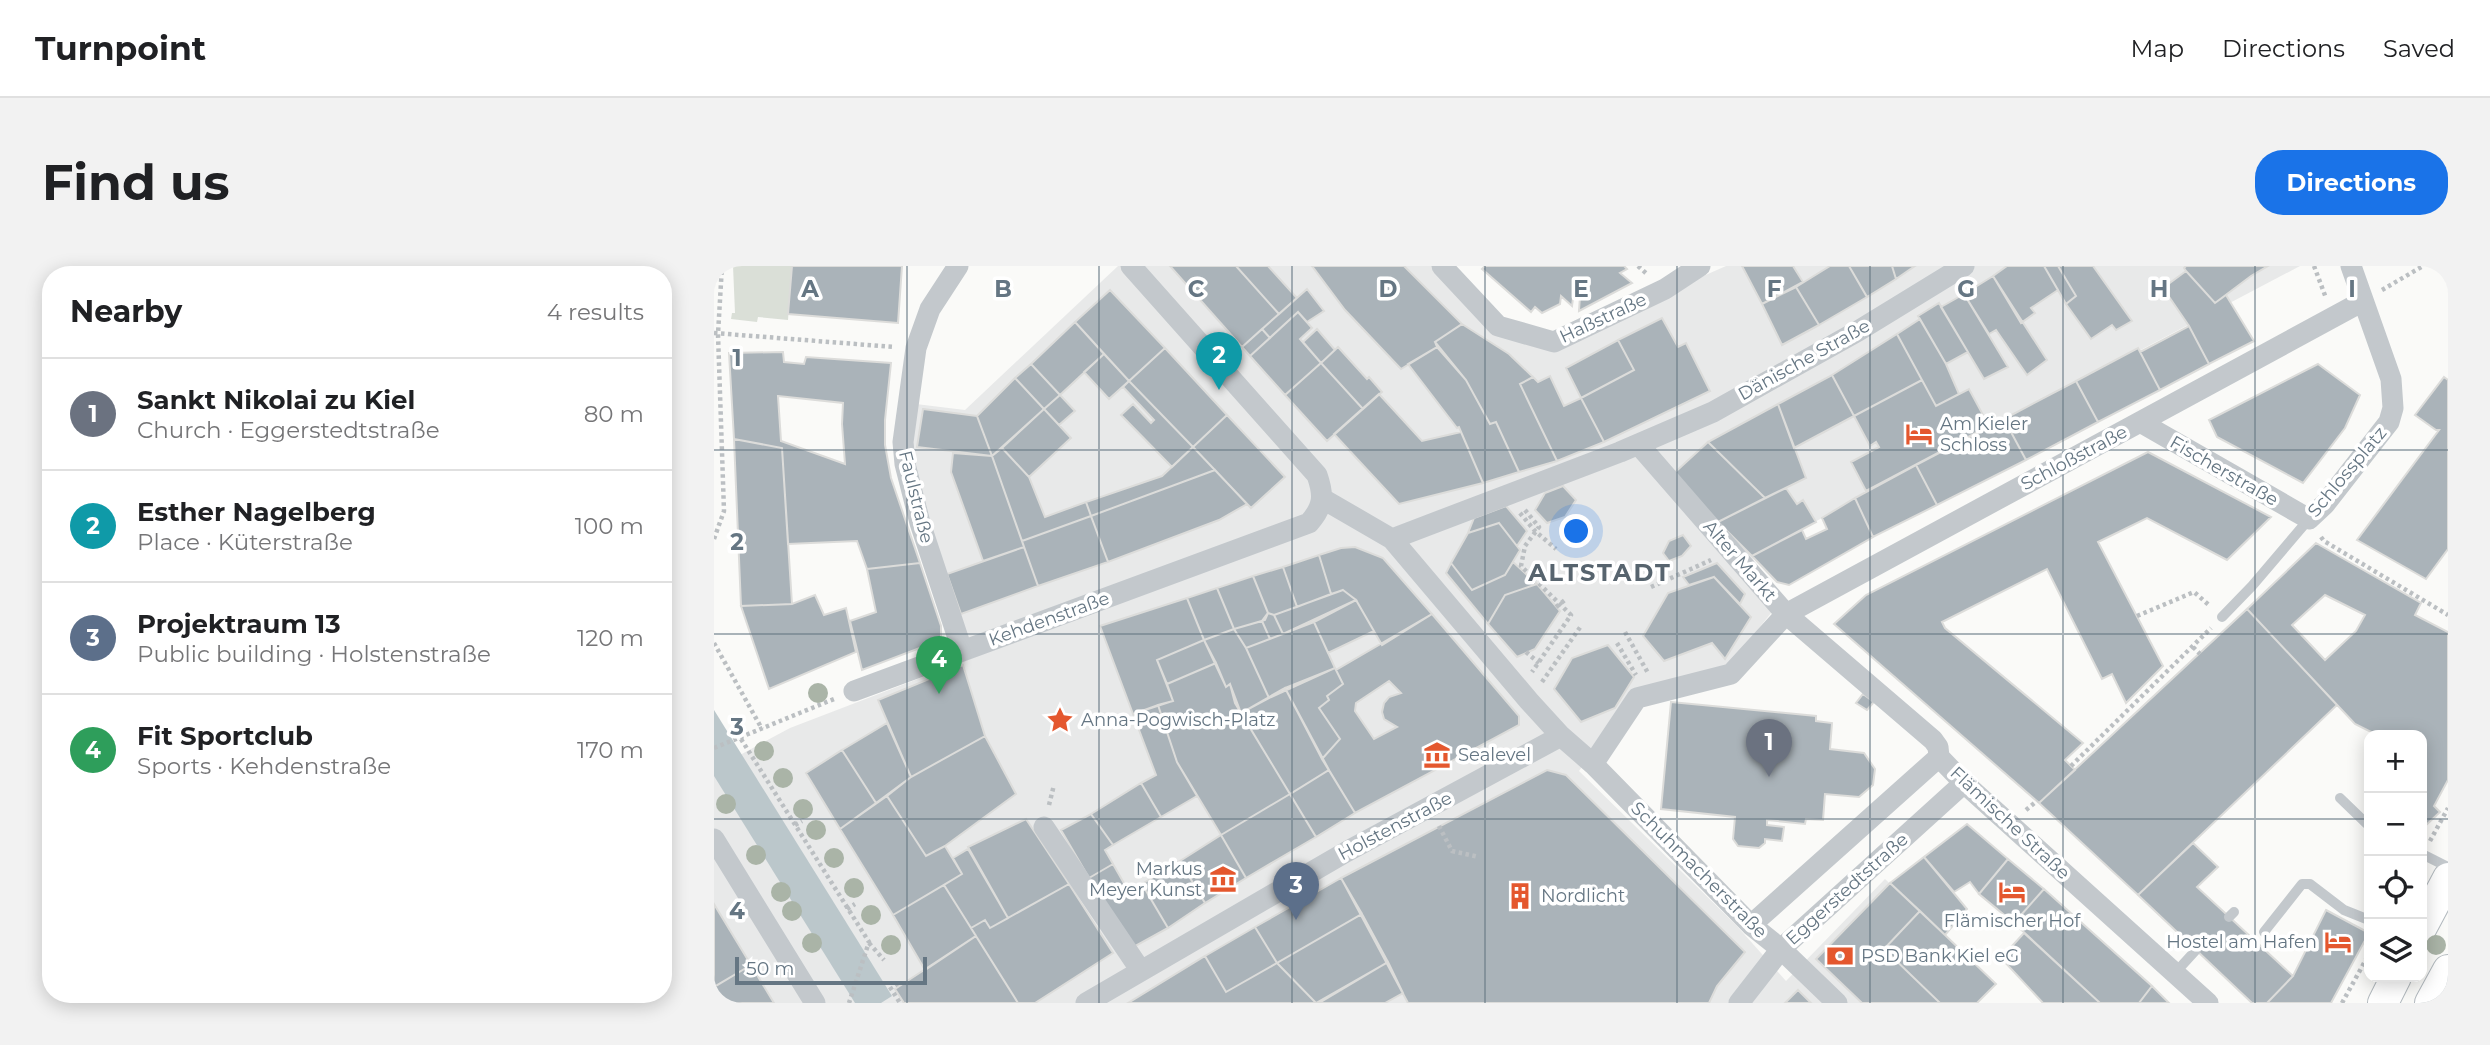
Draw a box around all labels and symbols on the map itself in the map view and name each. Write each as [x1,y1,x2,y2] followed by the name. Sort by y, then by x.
[800,275,819,303] text: A
[994,275,1012,303] text: B
[1188,275,1205,303] text: C
[1379,275,1398,303] text: D
[1573,275,1589,303] text: E
[1767,275,1782,303] text: F
[1957,275,1975,303] text: G
[2150,275,2168,303] text: H
[2348,275,2356,303] text: I
[1556,288,1650,348] street label: Haßstraße
[1734,315,1874,405] street label: Dänische Straße
[1196,332,1242,390] pin: 2
[732,344,742,372] text: 1
[1940,413,2028,456] place label: Am Kieler Schloss
[1904,419,1934,449] hotel icon: Am Kieler Schloss
[2017,421,2131,495] street label: Schloßstraße
[2303,422,2391,522] street label: Schlossplatz
[2166,431,2282,511] street label: Fischerstraße
[894,448,938,546] street label: Faulstraße
[1559,514,1593,548] your location
[1699,516,1781,606] street label: Alter Markt
[730,528,744,556] text: 2
[1527,558,1672,587] district label: ALTSTADT
[986,587,1112,651] street label: Kehdenstraße
[916,636,962,694] pin: 4
[1045,705,1075,735] place icon: Anna-Pogwisch-Platz
[1081,709,1275,731] place label: Anna-Pogwisch-Platz
[729,713,744,741] text: 3
[1746,719,1792,777] pin: 1
[1422,740,1452,770] museum icon: Sealevel
[1458,744,1531,766] place label: Sealevel
[1946,762,2075,884] street label: Flämische Straße
[1334,787,1456,865] street label: Holstenstraße
[1626,797,1772,943] street label: Schuhmacherstraße
[1781,828,1913,950] street label: Eggerstedtstraße
[1089,858,1202,901] place label: Markus Meyer Kunst
[1273,862,1319,920] pin: 3
[1208,864,1238,894] museum icon: Markus Meyer Kunst
[1997,877,2027,907] hotel icon: Flämischer Hof
[1505,881,1535,911] building icon: Nordlicht
[1541,885,1625,907] place label: Nordlicht
[729,897,745,925] text: 4
[1944,910,2081,932] place label: Flämischer Hof
[2323,927,2353,957] hotel icon: Hostel am Hafen
[2166,931,2317,953] place label: Hostel am Hafen
[1825,941,1855,971] bank icon: PSD Bank Kiel eG
[1861,945,2019,967] place label: PSD Bank Kiel eG
[735,954,928,986] scale bar

